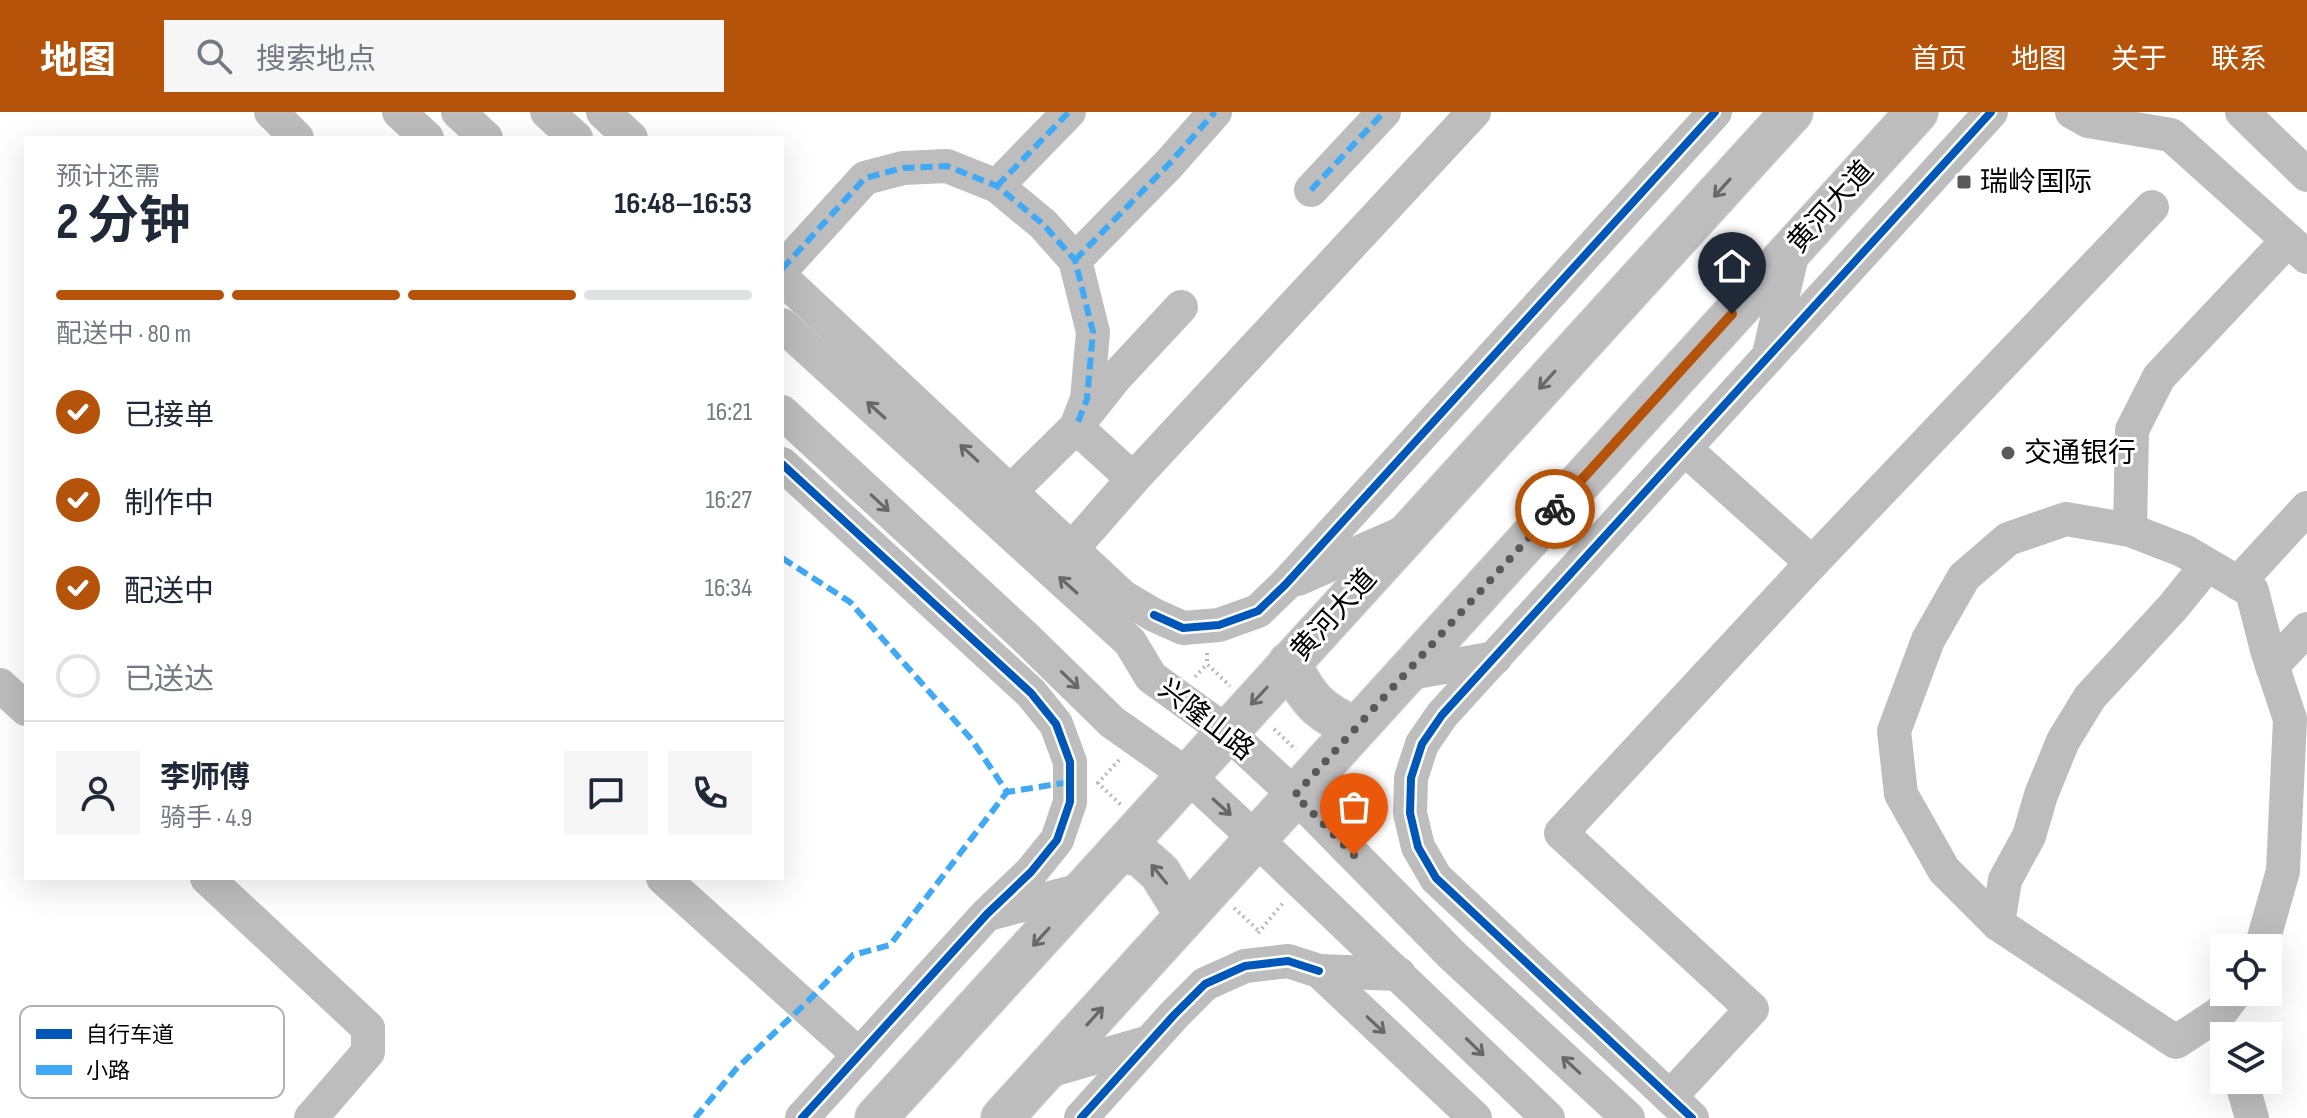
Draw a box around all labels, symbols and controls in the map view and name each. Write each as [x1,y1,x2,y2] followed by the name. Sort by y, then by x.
[164,20,724,92] search box
[192,34,236,78] icon: search
[40,39,116,84] text: 地图
[256,42,376,78] text: 搜索地点
[1911,43,1967,76] text: 首页
[2011,43,2067,76] text: 地图
[2111,43,2167,76] text: 关于
[2211,43,2267,76] text: 联系
[1781,154,1881,260] street label: 黄河大道
[56,162,160,193] text: 预计还需
[1980,166,2092,199] place label: 瑞岭国际
[1955,173,1973,191] marker: 瑞岭国际
[1713,178,1732,198] one-way arrow
[615,186,752,222] text: 16:48–16:53
[56,191,191,254] text: 2 分钟
[1698,232,1766,314] pin
[1710,244,1754,288] icon: home
[56,319,191,350] text: 配送中 · 80 m
[1538,370,1557,390] one-way arrow
[56,390,100,434] icon: check
[707,397,752,428] text: 16:21
[124,398,214,434] text: 已接单
[866,402,886,420] one-way arrow
[2024,437,2136,470] place label: 交通银行
[959,444,979,463] one-way arrow
[1999,444,2017,462] marker: 交通银行
[1515,469,1595,549] courier
[56,478,100,522] icon: check
[705,485,752,516] text: 16:27
[124,486,214,522] text: 制作中
[1533,487,1577,531] icon: bike
[870,493,890,511] one-way arrow
[1284,562,1384,668] street label: 黄河大道
[56,566,100,610] icon: check
[705,573,752,604] text: 16:34
[124,574,214,610] text: 配送中
[1058,576,1078,595] one-way arrow
[124,662,214,698] text: 已送达
[1060,671,1080,690] one-way arrow
[1152,673,1260,767] street label: 兴隆山路
[1250,686,1268,706] one-way arrow
[56,751,140,835] button: person
[564,751,648,835] button: chat
[668,751,752,835] button: phone
[160,760,250,796] text: 李师傅
[1320,773,1388,855] pin
[1332,785,1376,829] icon: bag
[1211,798,1231,816] one-way arrow
[160,803,252,834] text: 骑手 · 4.9
[1150,865,1168,885] one-way arrow
[1031,927,1050,947] one-way arrow
[2210,934,2282,1094] map controls
[2210,934,2282,1006] button: locate
[20,1006,284,1098] legend
[1085,1006,1103,1026] one-way arrow
[1366,1015,1386,1034] one-way arrow
[86,1022,174,1049] text: 自行车道
[2210,1022,2282,1094] button: layers
[1465,1038,1485,1057] one-way arrow
[1561,1056,1581,1075] one-way arrow
[86,1058,130,1085] text: 小路

